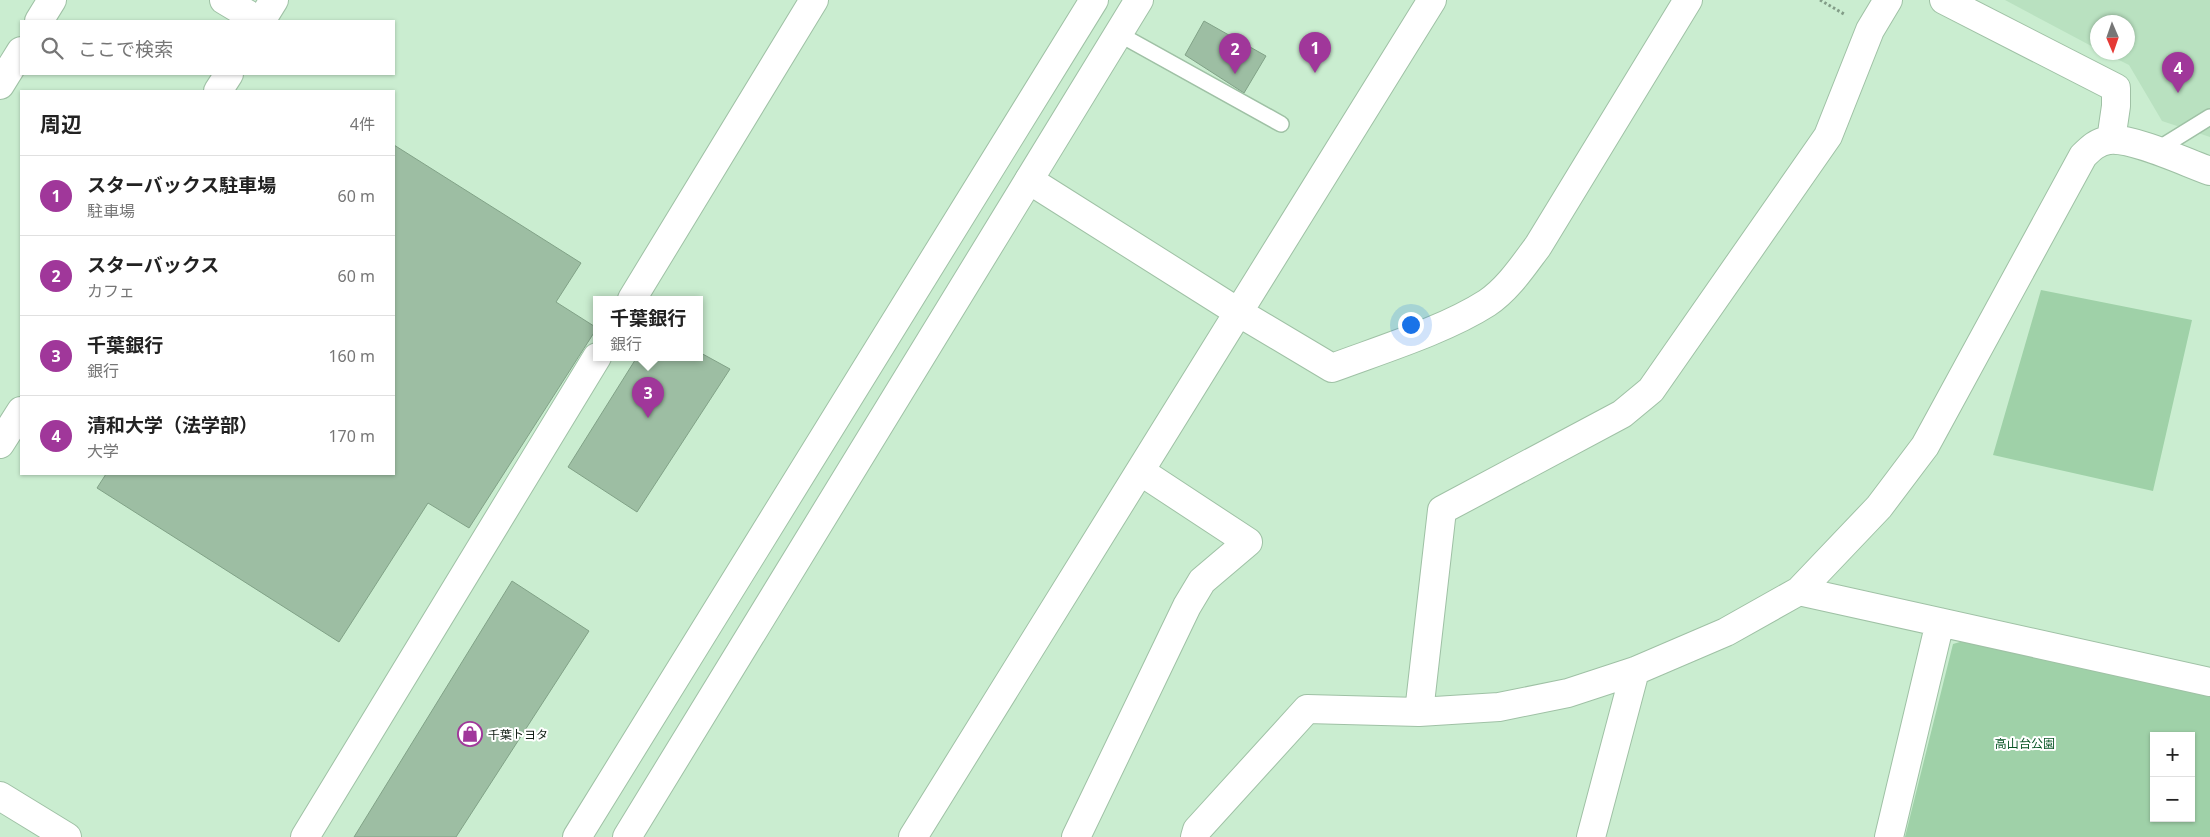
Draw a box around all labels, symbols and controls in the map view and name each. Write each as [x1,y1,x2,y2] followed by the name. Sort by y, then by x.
[2090,15,2135,60] north arrow
[20,20,395,75] search box
[1299,32,1331,73] pin: 1
[1219,33,1251,74] pin: 2
[38,34,66,62] icon: search
[78,36,173,62] text: ここで検索
[2162,52,2194,93] pin: 4
[40,110,82,138] text: 周辺
[350,113,375,135] text: 4件
[87,172,276,198] text: スターバックス駐車場
[51,185,61,207] text: 1
[338,185,375,207] text: 60 m
[87,200,135,222] text: 駐車場
[87,252,219,278] text: スターバックス
[51,265,61,287] text: 2
[338,265,375,287] text: 60 m
[87,280,135,302] text: カフェ
[593,296,703,361] popup
[610,305,686,331] text: 千葉銀行
[1398,312,1424,338] your location
[87,332,163,358] text: 千葉銀行
[610,333,642,355] text: 銀行
[51,345,61,367] text: 3
[328,345,375,367] text: 160 m
[87,360,119,382] text: 銀行
[632,377,664,418] pin: 3
[87,412,258,438] text: 清和大学（法学部）
[51,425,61,447] text: 4
[328,425,375,447] text: 170 m
[87,440,119,462] text: 大学
[457,721,483,747] shop icon: 千葉トヨタ
[488,726,548,743] place label: 千葉トヨタ
[2150,732,2195,822] map controls
[2150,732,2195,777] button: +
[1995,735,2055,752] park label: 高山台公園
[2150,777,2195,822] button: −

